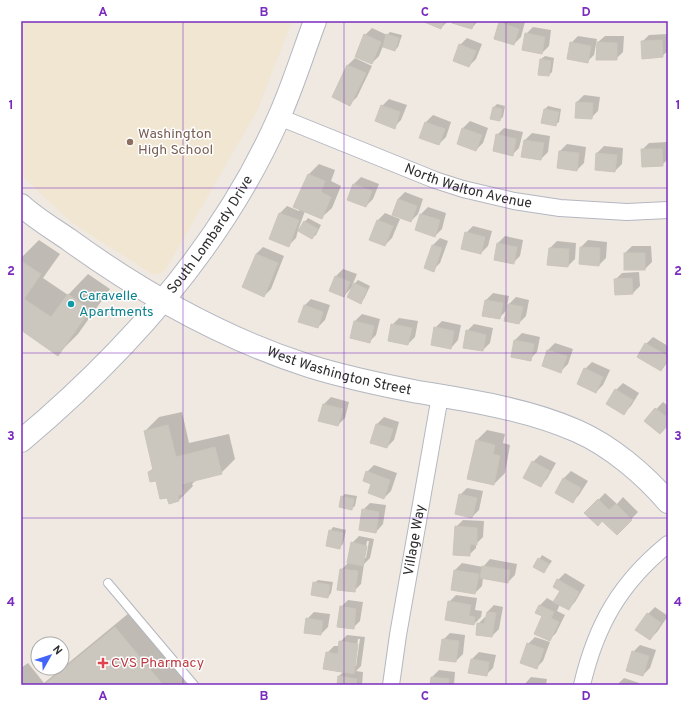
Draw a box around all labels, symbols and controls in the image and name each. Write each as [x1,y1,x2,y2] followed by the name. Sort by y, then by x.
[98,5,108,21] text: A
[260,5,269,21] text: B
[421,5,429,21] text: C
[581,5,591,21] text: D
[8,98,14,114] text: 1
[675,98,681,114] text: 1
[138,126,213,159] place label: Washington High School
[125,137,135,147] marker: Washington High School
[402,160,533,212] street label: North Walton Avenue
[163,173,257,297] street label: South Lombardy Drive
[7,264,15,280] text: 2
[674,264,682,280] text: 2
[79,288,154,321] place label: Caravelle Apartments
[66,299,76,309] marker: Caravelle Apartments
[264,343,413,399] street label: West Washington Street
[7,429,15,445] text: 3
[674,429,682,445] text: 3
[400,503,429,577] street label: Village Way
[7,595,15,611] text: 4
[674,595,682,611] text: 4
[30,636,70,676] north arrow
[49,643,65,658] text: N
[111,655,204,672] place label: CVS Pharmacy
[98,658,108,668] marker: CVS Pharmacy
[98,689,108,705] text: A
[260,689,269,705] text: B
[421,689,429,705] text: C
[581,689,591,705] text: D

